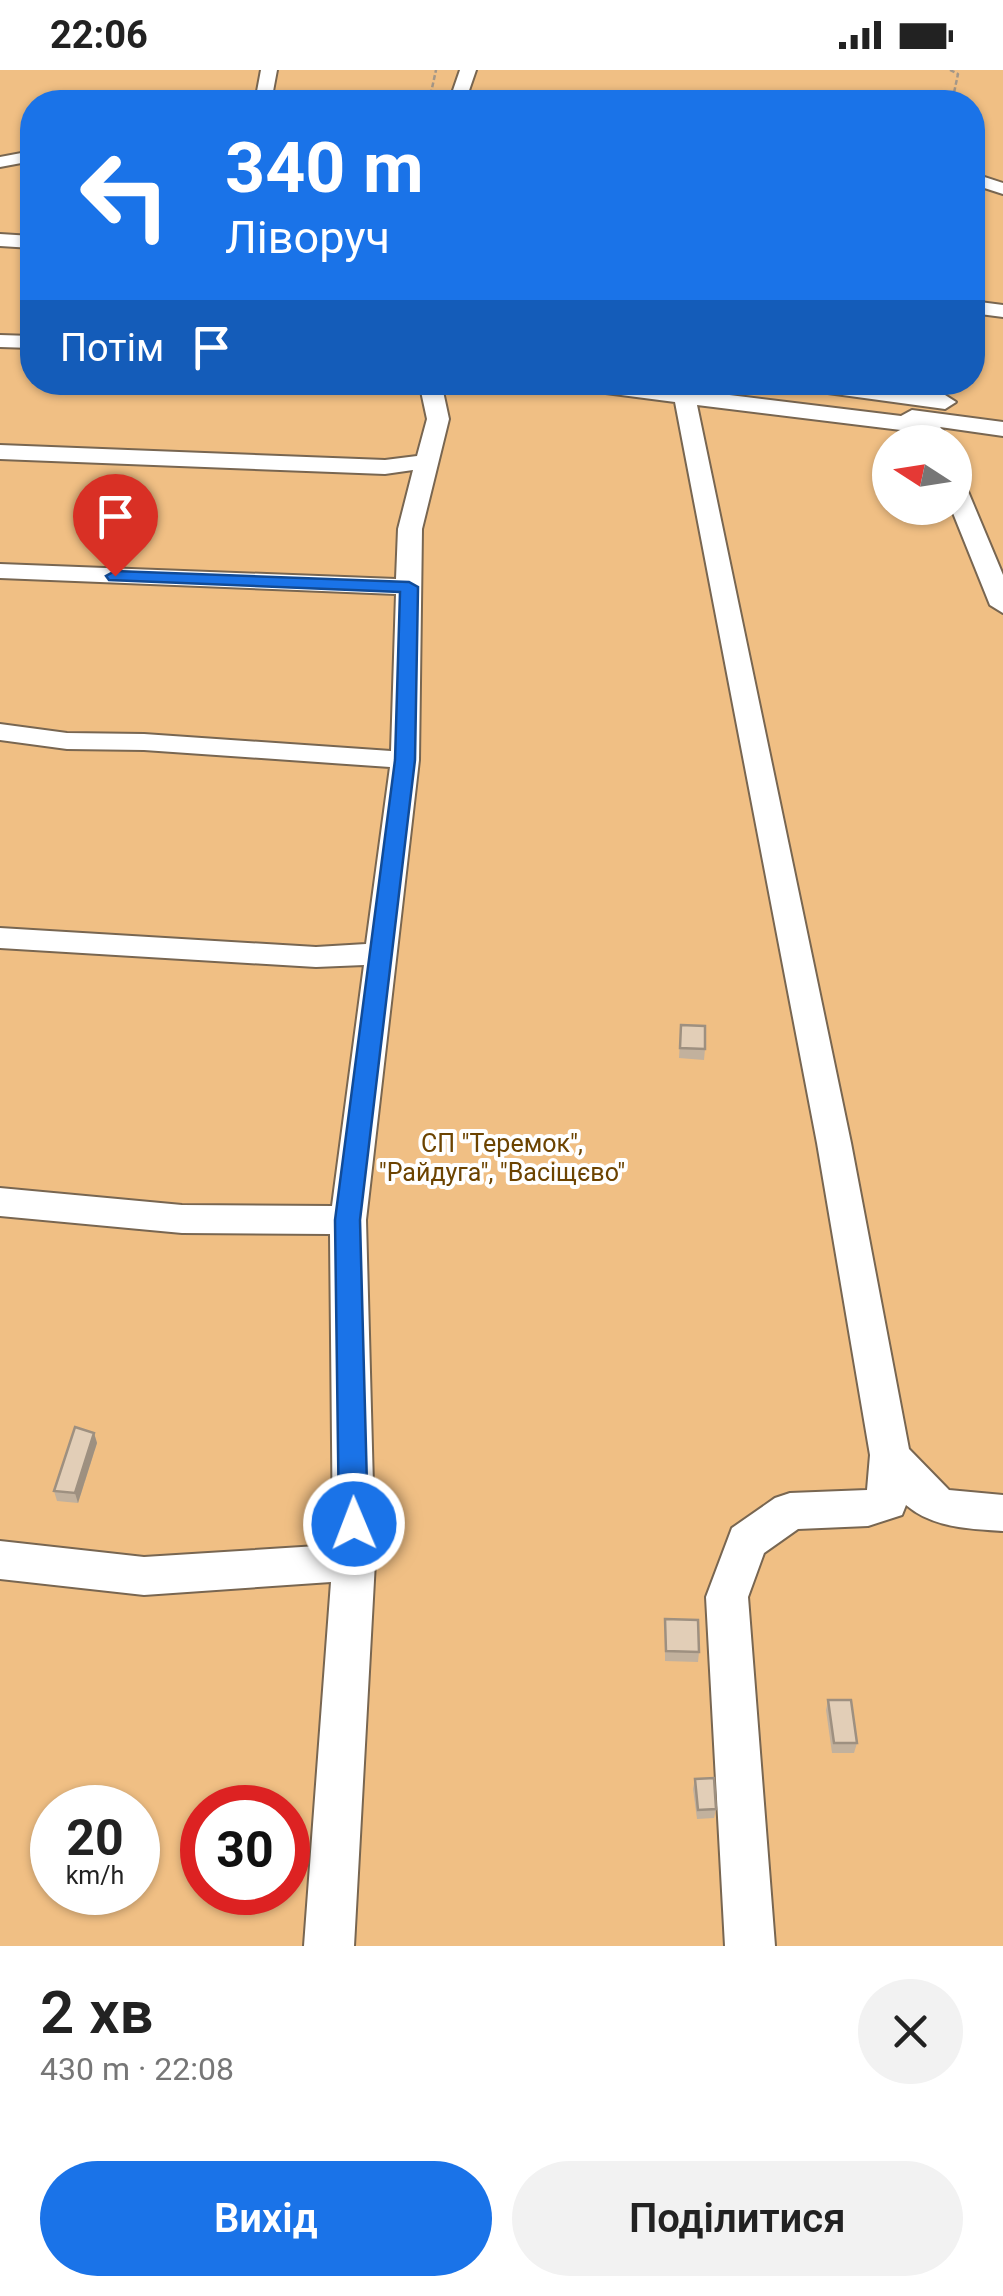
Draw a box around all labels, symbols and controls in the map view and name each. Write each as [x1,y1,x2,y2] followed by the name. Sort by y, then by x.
[50,13,148,57] text: 22:06
[225,127,424,209] text: 340 m
[60,130,190,260] icon: left
[225,211,390,264] text: Ліворуч
[184,320,239,375] icon: arrive
[60,326,164,370] text: Потім
[872,425,972,525] north arrow
[872,425,972,525] map controls
[73,474,158,577] pin
[88,489,143,544] icon: arrive
[379,1129,625,1187] park label: СП "Теремок", "Райдуга", "Васіщєво"
[302,1472,406,1576] position arrow
[180,1785,310,1915] speed limit sign: 30
[66,1809,124,1867] text: 20
[66,1861,124,1890] text: km/h
[40,1977,154,2048] text: 2 хв
[858,1979,963,2084] button: close
[40,2050,234,2088] text: 430 m · 22:08
[40,2161,492,2276] button: Вихід
[512,2161,963,2276] button: Поділитися

